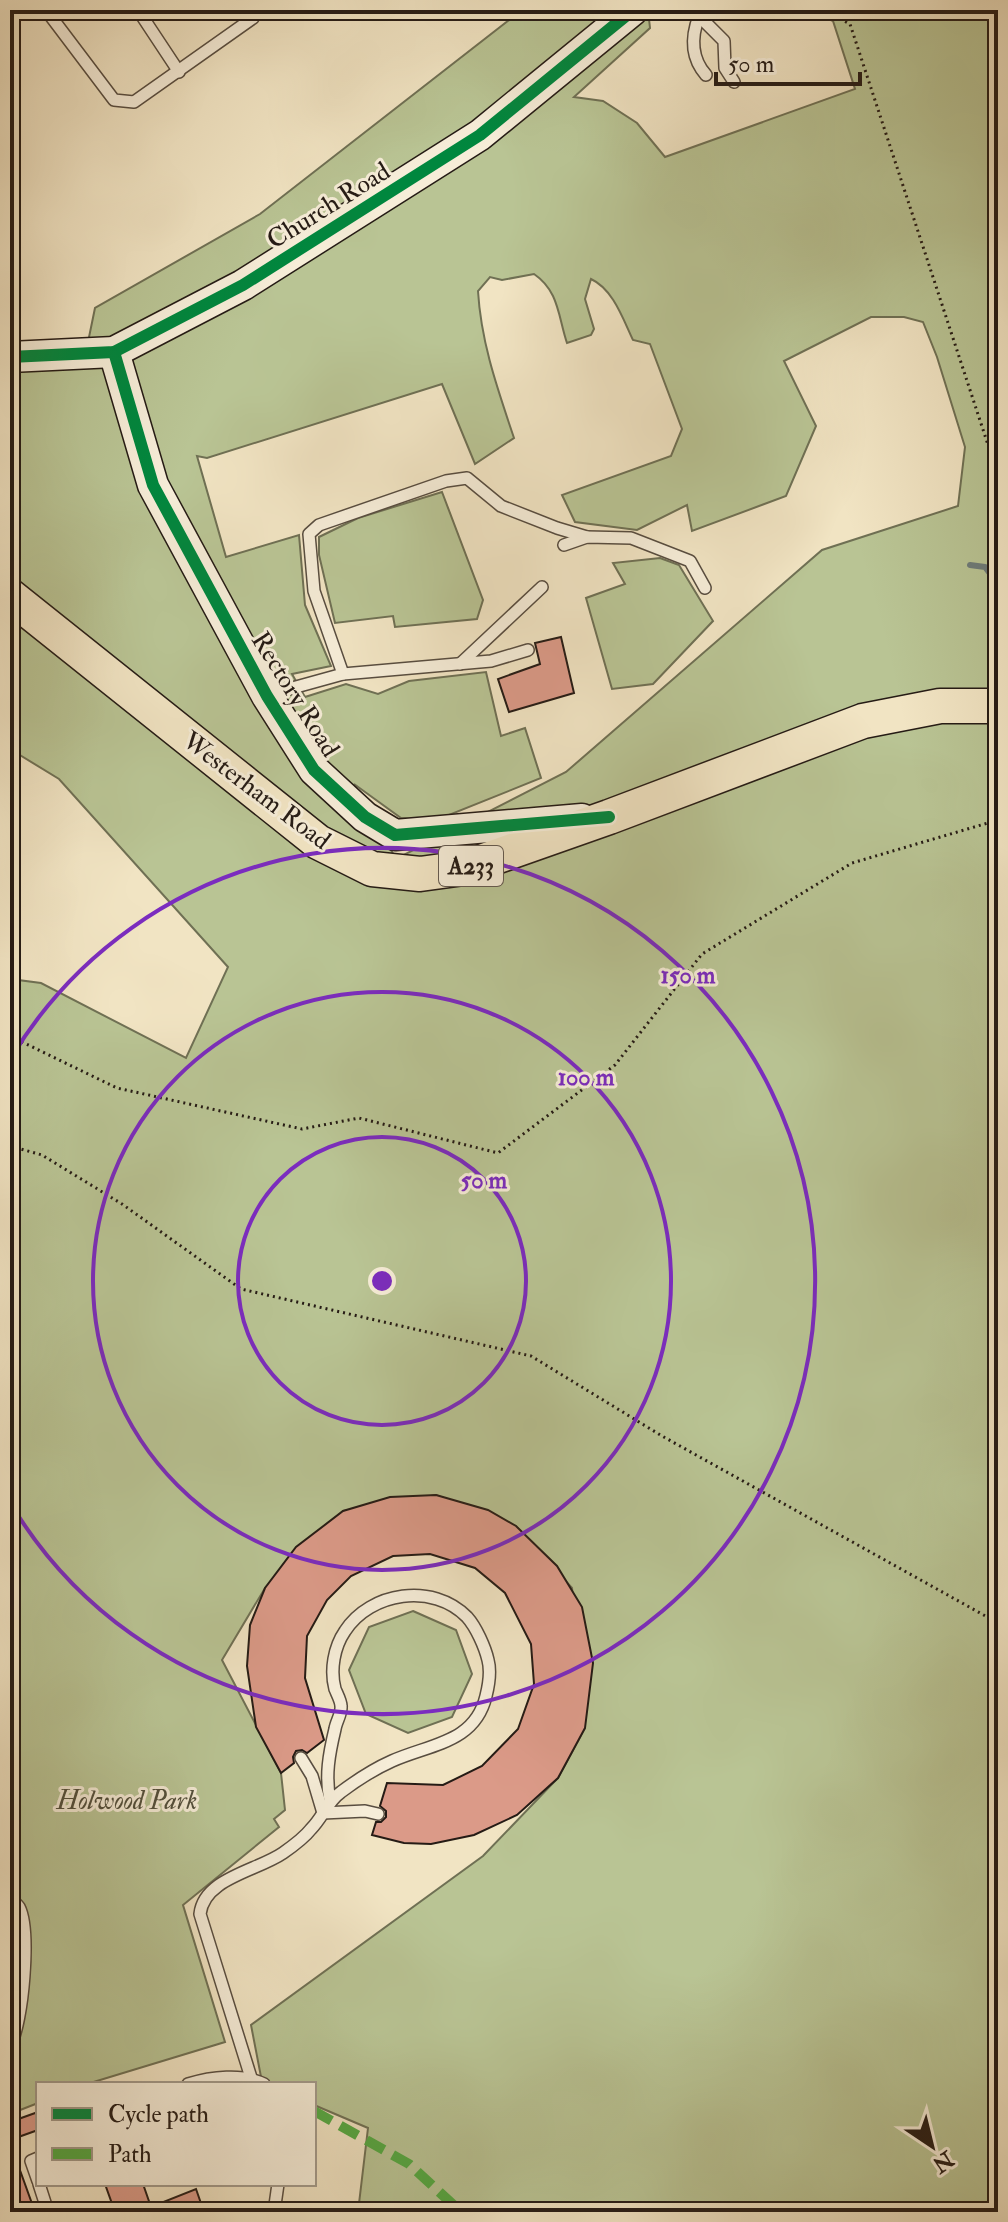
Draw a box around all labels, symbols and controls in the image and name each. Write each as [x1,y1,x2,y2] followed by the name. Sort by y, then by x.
[716,36,860,86] scale bar
[728,49,775,80] text: 50 m
[261,155,396,256] street label: Church Road
[244,626,346,763] street label: Rectory Road
[175,724,337,857] street label: Westerham Road
[439,846,503,886] road number: A233
[661,960,716,991] text: 150 m
[558,1062,615,1093] text: 100 m
[461,1165,508,1196] text: 50 m
[368,1267,396,1295] centre of rings
[56,1785,197,1817] park label: Holwood Park
[36,2082,316,2186] legend
[108,2099,209,2130] text: Cycle path
[892,2106,972,2186] north arrow
[108,2139,152,2170] text: Path
[927,2144,960,2179] text: N

